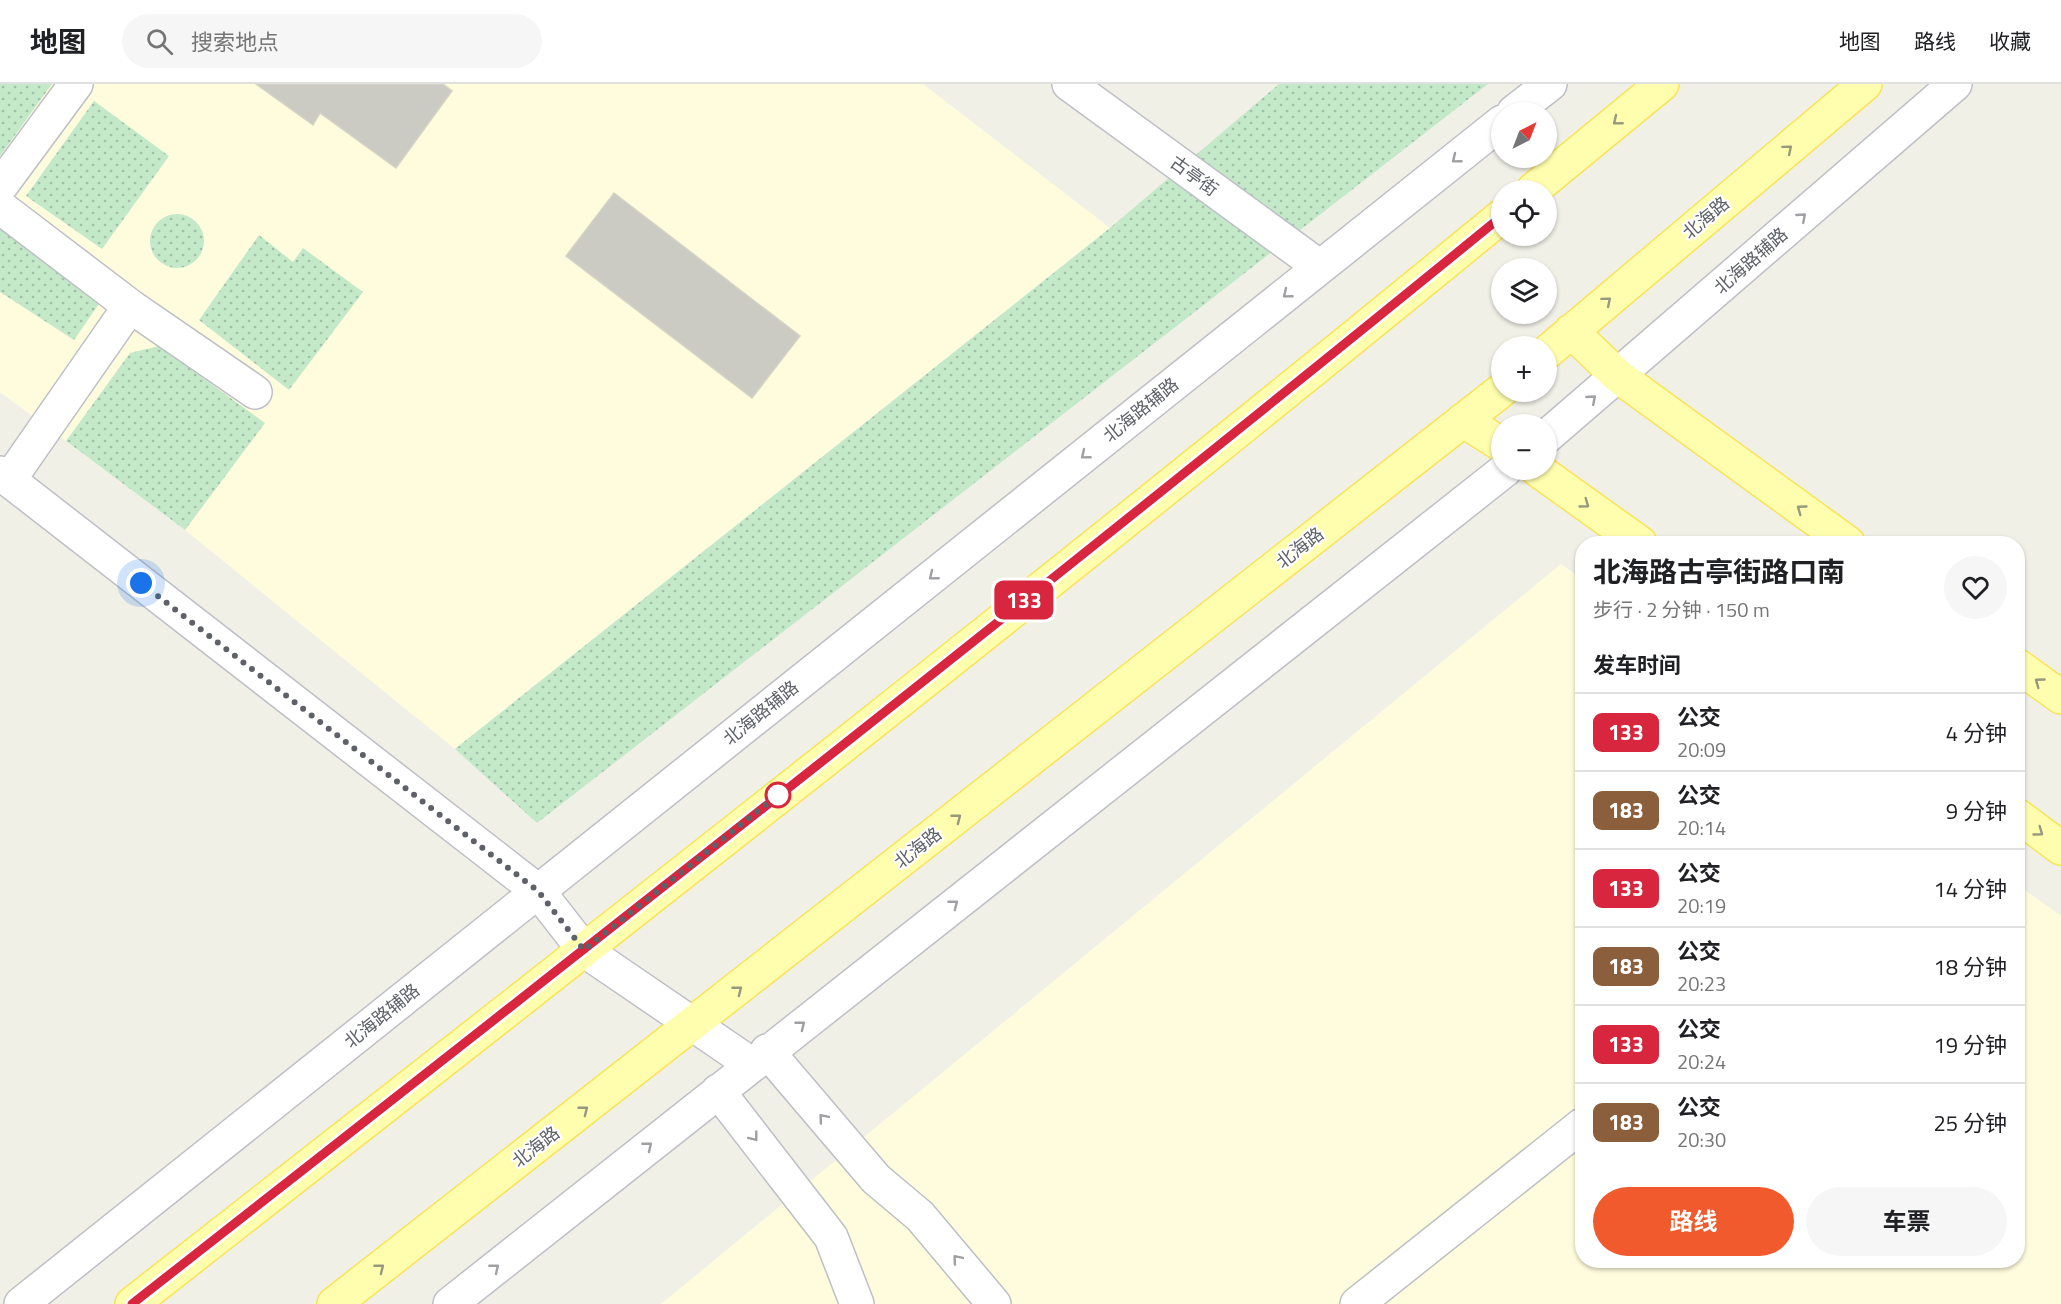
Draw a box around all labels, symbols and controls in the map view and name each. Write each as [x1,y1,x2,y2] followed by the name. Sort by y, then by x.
[122,14,542,68] search box
[30,20,86,63] text: 地图
[143,25,176,58] icon: search
[191,25,279,59] text: 搜索地点
[1839,25,1881,57] text: 地图
[1914,25,1956,57] text: 路线
[1989,25,2031,57] text: 收藏
[1491,102,1557,168] north arrow
[1491,102,1557,480] map controls
[1613,114,1624,125] one-way arrow
[1781,145,1792,156] one-way arrow
[1165,149,1224,202] street label: 古亭街
[1452,151,1463,162] one-way arrow
[1491,180,1557,246] button: locate
[1676,190,1735,245] street label: 北海路
[1795,213,1806,224] one-way arrow
[1708,221,1793,300] street label: 北海路辅路
[1491,258,1557,324] button: layers
[1283,286,1294,297] one-way arrow
[1600,297,1611,308] one-way arrow
[1491,336,1557,402] button: +
[1097,371,1184,448] street label: 北海路辅路
[1585,395,1595,406] one-way arrow
[1491,414,1557,480] button: −
[1081,447,1092,458] one-way arrow
[1579,497,1590,508] one-way arrow
[1796,505,1807,516] one-way arrow
[1270,520,1329,575] street label: 北海路
[1593,550,1845,593] text: 北海路古亭街路口南
[1944,556,2007,619] button: heart
[126,568,156,598] your location
[929,569,940,580] one-way arrow
[990,580,1058,620] line badge: 133
[1006,584,1042,616] text: 133
[1593,594,1770,625] text: 步行 · 2 分钟 · 150 m
[1593,648,1681,682] text: 发车时间
[717,674,804,751] street label: 北海路辅路
[2035,678,2046,689] one-way arrow
[1677,700,1721,734] text: 公交
[1608,716,1644,748] text: 133
[1946,716,2007,750] text: 4 分钟
[1677,734,1726,765] text: 20:09
[1677,778,1721,812] text: 公交
[765,782,791,808] unlabelled marker
[1608,794,1644,826] text: 183
[1946,794,2007,828] text: 9 分钟
[1677,812,1726,843] text: 20:14
[950,814,961,825] one-way arrow
[888,820,947,875] street label: 北海路
[2033,825,2044,836] one-way arrow
[1677,856,1721,890] text: 公交
[1608,872,1644,904] text: 133
[1934,872,2007,906] text: 14 分钟
[1677,890,1726,921] text: 20:19
[947,901,958,912] one-way arrow
[1677,934,1721,968] text: 公交
[1608,950,1644,982] text: 183
[1934,950,2007,984] text: 18 分钟
[1677,968,1726,999] text: 20:23
[338,977,425,1054] street label: 北海路辅路
[731,987,742,998] one-way arrow
[1677,1012,1721,1046] text: 公交
[794,1022,805,1033] one-way arrow
[1608,1028,1644,1060] text: 133
[1934,1028,2007,1062] text: 19 分钟
[1677,1046,1726,1077] text: 20:24
[1677,1090,1721,1124] text: 公交
[1608,1106,1644,1138] text: 183
[1934,1106,2007,1140] text: 25 分钟
[577,1107,588,1118] one-way arrow
[820,1114,831,1125] one-way arrow
[506,1119,565,1174] street label: 北海路
[1677,1124,1726,1155] text: 20:30
[746,1130,757,1141] one-way arrow
[641,1143,652,1154] one-way arrow
[1593,1187,1794,1256] button: 路线
[1806,1187,2007,1256] button: 车票
[953,1255,964,1266] one-way arrow
[489,1264,500,1275] one-way arrow
[373,1265,384,1276] one-way arrow

